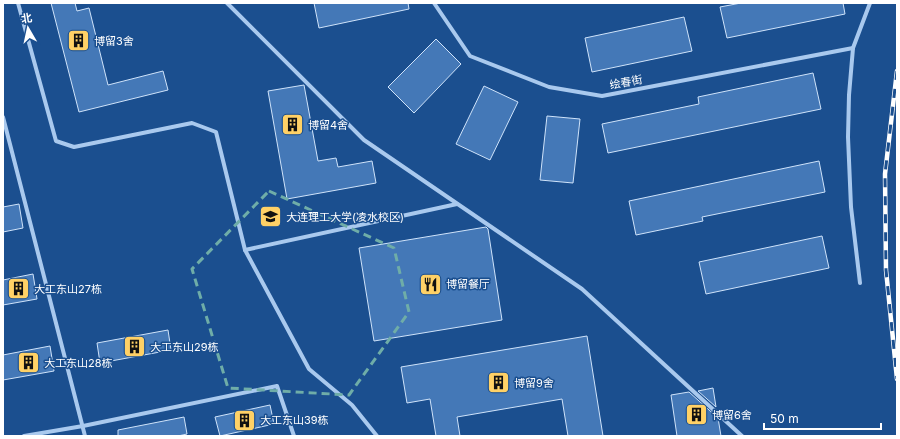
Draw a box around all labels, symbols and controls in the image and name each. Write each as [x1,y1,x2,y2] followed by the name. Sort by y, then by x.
[8,8,48,48] north arrow
[20,10,33,26] text: 北
[66,28,92,54] building icon: 博留3舍
[94,34,134,48] place label: 博留3舍
[608,72,644,92] street label: 绘春街
[280,112,306,138] building icon: 博留4舍
[308,118,348,132] place label: 博留4舍
[258,204,284,230] school or university icon: 大连理工大学(凌水校区)
[286,210,404,224] place label: 大连理工大学(凌水校区)
[418,271,444,297] restaurant icon: 博留餐厅
[6,276,32,302] building icon: 大工东山27栋
[446,277,490,291] place label: 博留餐厅
[34,282,102,296] place label: 大工东山27栋
[121,334,147,360] building icon: 大工东山29栋
[150,340,219,354] place label: 大工东山29栋
[15,350,41,376] building icon: 大工东山28栋
[44,356,113,370] place label: 大工东山28栋
[486,370,512,396] building icon: 博留9舍
[514,376,554,390] place label: 博留9舍
[683,402,709,428] building icon: 博留6舍
[764,405,881,431] scale bar
[232,407,258,433] building icon: 大工东山39栋
[712,408,752,422] place label: 博留6舍
[770,411,799,426] text: 50 m
[260,413,329,427] place label: 大工东山39栋

